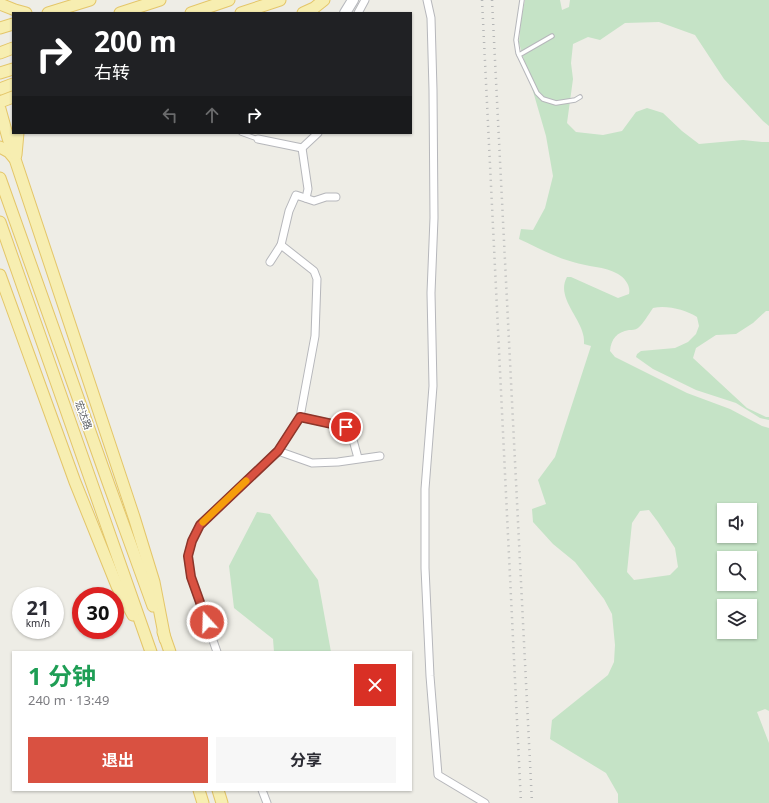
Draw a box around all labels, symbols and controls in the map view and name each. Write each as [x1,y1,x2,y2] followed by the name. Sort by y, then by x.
[94,22,177,60] text: 200 m
[28,28,80,80] icon: right
[94,60,130,84] text: 右转
[159,104,181,126] icon: left
[201,104,223,126] icon: ahead
[243,104,265,126] icon: right
[72,399,96,431] street label: 宏达路
[329,410,363,444] pin
[335,416,357,438] icon: arrive
[717,503,757,639] map controls
[717,503,757,543] button: sound
[717,551,757,591] button: search
[72,587,124,639] speed limit sign: 30
[27,594,49,621] text: 21
[717,599,757,639] button: layers
[186,601,228,643] position arrow
[26,616,50,630] text: km/h
[28,659,96,692] text: 1 分钟
[354,664,396,706] button: close
[28,691,109,709] text: 240 m · 13:49
[28,737,208,783] button: 退出
[216,737,396,783] button: 分享

